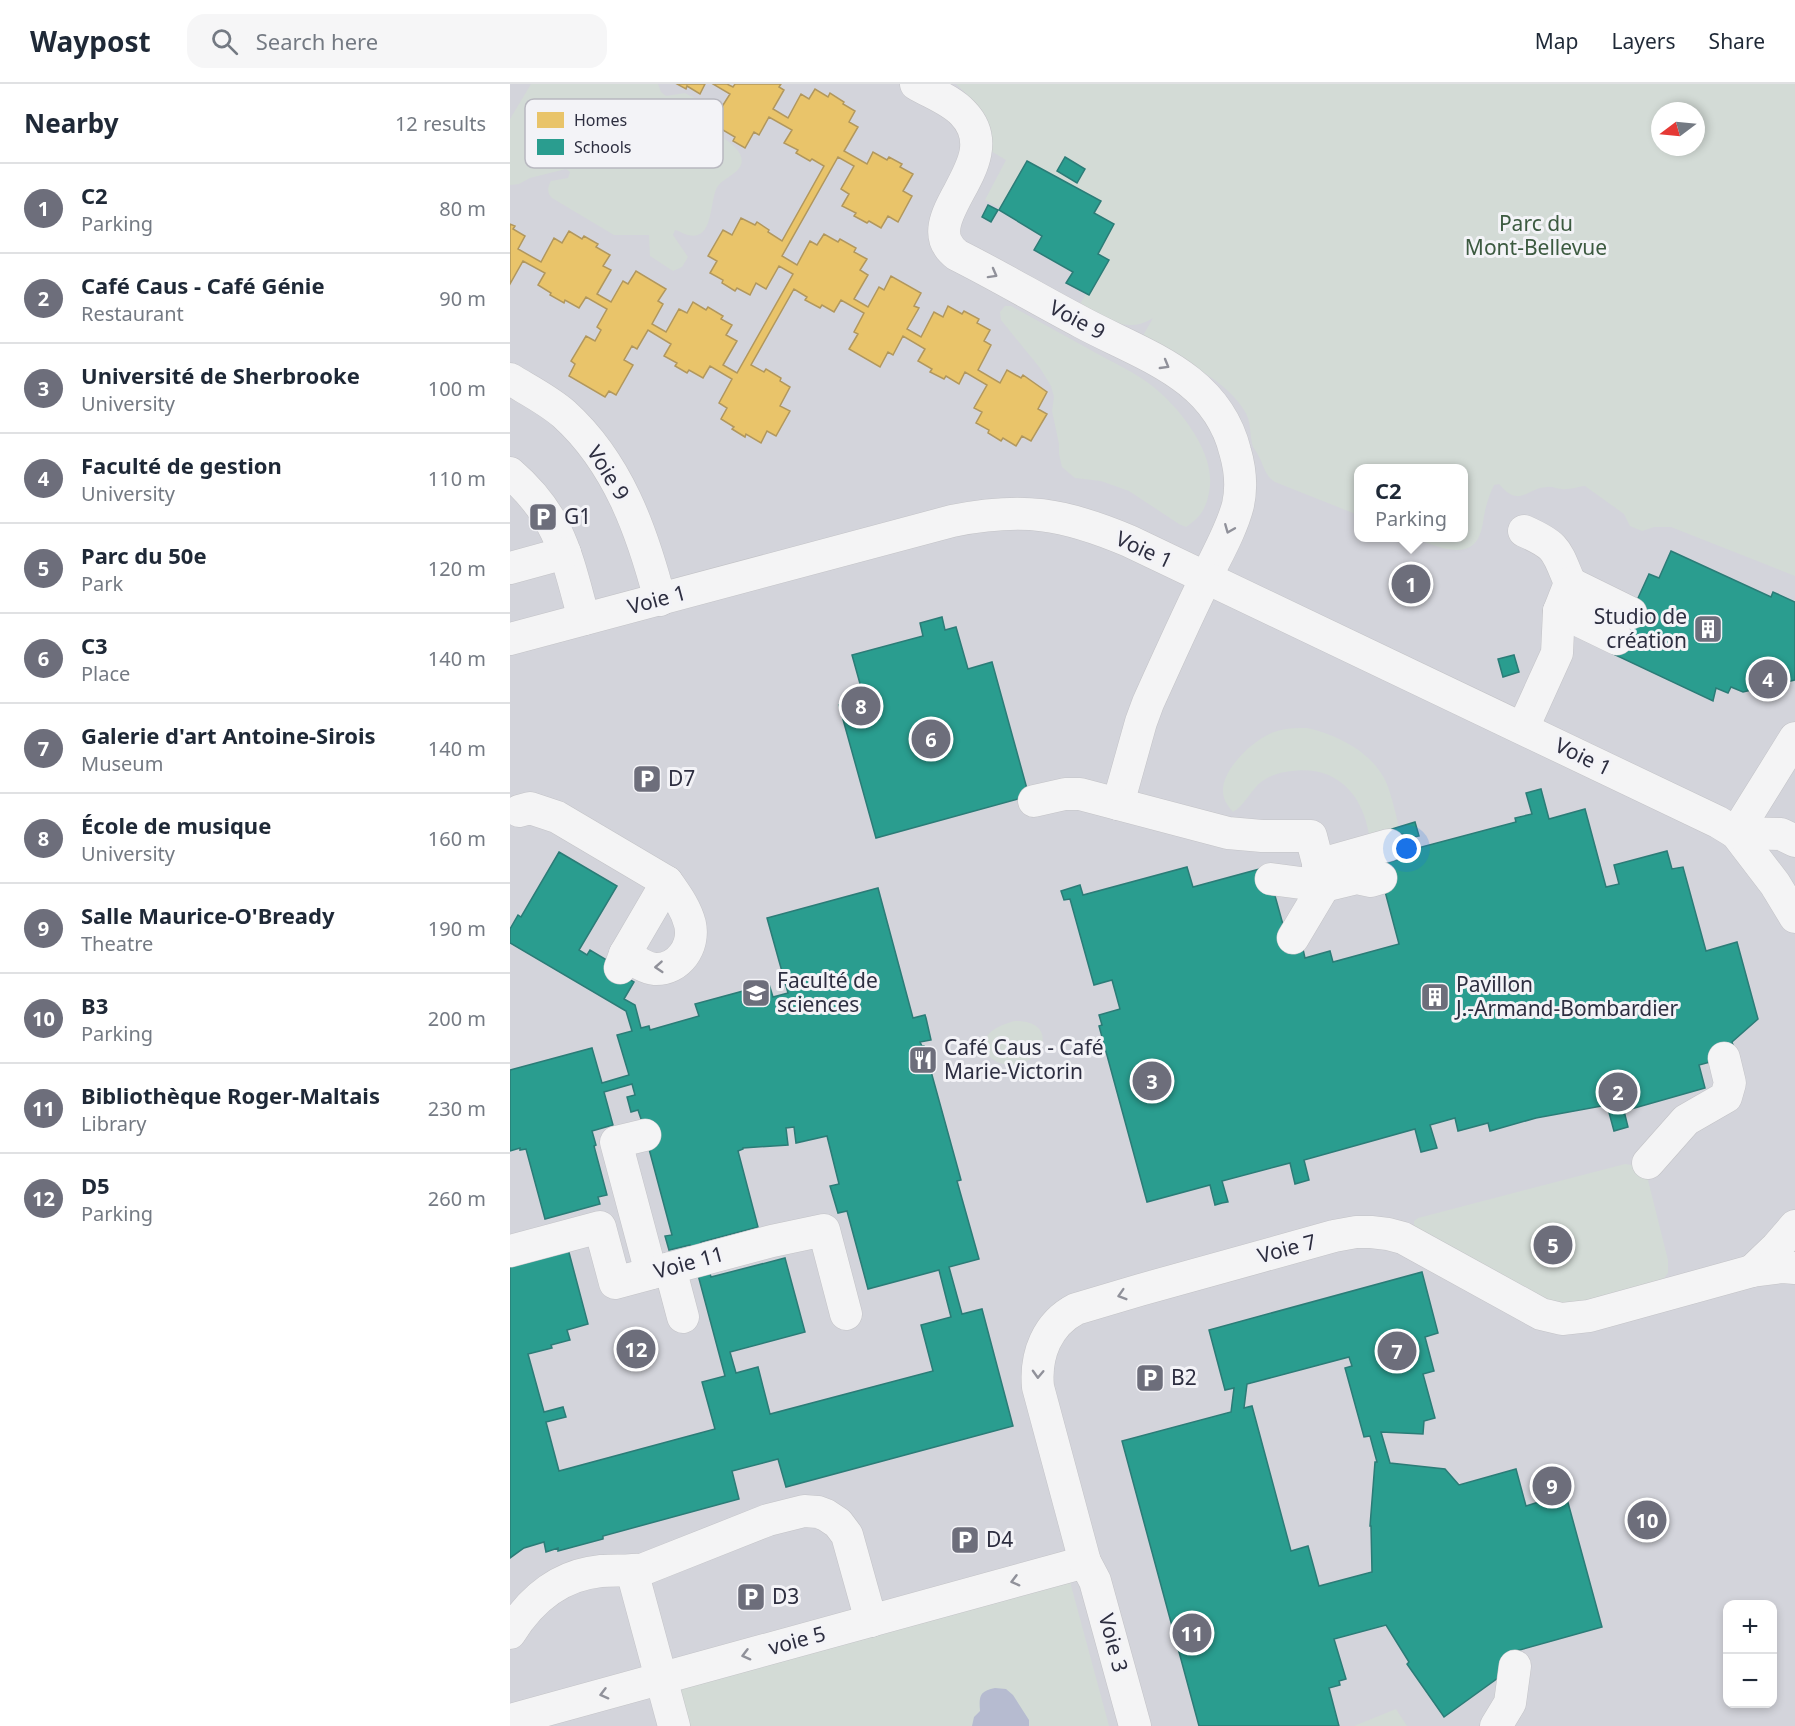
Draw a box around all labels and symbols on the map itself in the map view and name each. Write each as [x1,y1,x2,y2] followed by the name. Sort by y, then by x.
[525,99,723,168] legend
[1651,102,1705,156] north arrow
[574,109,627,131] text: Homes
[574,136,632,158] text: Schools
[1465,209,1607,261] park label: Parc du Mont-Bellevue
[986,267,997,278] one-way arrow
[1045,293,1110,345] street label: Voie 9
[1159,358,1169,370] one-way arrow
[581,440,637,505] street label: Voie 9
[527,501,559,533] parking icon: G1
[564,502,591,530] place label: G1
[1224,523,1236,534] one-way arrow
[1111,524,1177,574] street label: Voie 1
[1392,562,1430,606] pin: 1
[624,578,689,620] street label: Voie 1
[1594,602,1687,654] place label: Studio de création
[1692,613,1724,645] building icon: Studio de création
[1748,656,1788,702] pin: 4
[842,684,880,728] pin: 8
[912,716,950,762] pin: 6
[1551,730,1616,782] street label: Voie 1
[631,763,663,795] parking icon: D7
[668,764,695,792] place label: D7
[1392,834,1421,863] your location
[654,960,663,973] one-way arrow
[777,966,878,1018] place label: Faculté de sciences
[1454,970,1678,1022] place label: Pavillon J.-Armand-Bombardier
[740,977,772,1009] school or university icon: Faculté de sciences
[1419,981,1451,1013] building icon: Pavillon J.-Armand-Bombardier
[944,1033,1103,1085] place label: Café Caus - Café Marie-Victorin
[907,1044,939,1076] restaurant icon: Café Caus - Café Marie-Victorin
[1132,1058,1172,1104] pin: 3
[1598,1070,1638,1114] pin: 2
[1534,1222,1572,1268] pin: 5
[1254,1227,1319,1269] street label: Voie 7
[651,1239,727,1285] street label: Voie 11
[1117,1288,1128,1300] one-way arrow
[616,1326,656,1372] pin: 12
[1378,1328,1416,1374] pin: 7
[1134,1362,1166,1394] parking icon: B2
[1171,1363,1197,1391] place label: B2
[1031,1369,1044,1378] one-way arrow
[1532,1464,1572,1508] pin: 9
[1628,1498,1666,1542] pin: 10
[949,1524,981,1556] parking icon: D4
[986,1525,1013,1553] place label: D4
[1010,1574,1021,1586] one-way arrow
[735,1581,767,1613] parking icon: D3
[772,1582,799,1610] place label: D3
[1093,1610,1135,1675] street label: Voie 3
[1172,1610,1212,1656] pin: 11
[765,1619,828,1661] street label: voie 5
[741,1648,752,1660] one-way arrow
[600,1687,610,1699] one-way arrow

